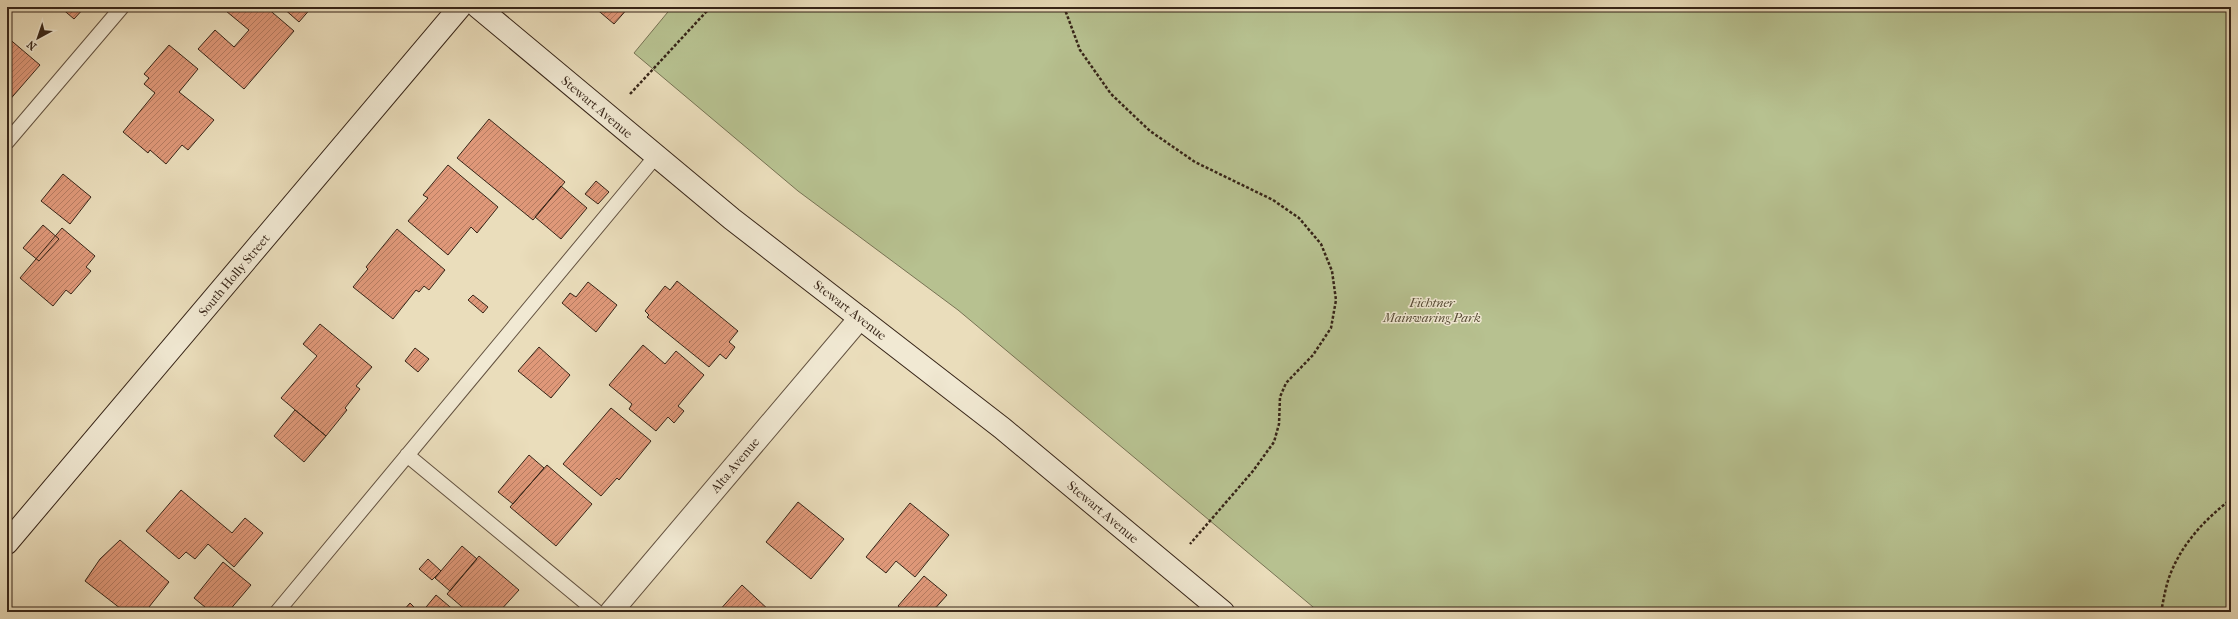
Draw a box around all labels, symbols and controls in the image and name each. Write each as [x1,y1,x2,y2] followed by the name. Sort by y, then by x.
[18,18,58,58] north arrow
[24,37,39,53] text: N
[558,73,636,141] street label: Stewart Avenue
[195,231,273,319] street label: South Holly Street
[811,277,890,343] street label: Stewart Avenue
[1382,295,1481,325] park label: Fichtner Mainwaring Park
[707,434,763,496] street label: Alta Avenue
[1064,478,1142,546] street label: Stewart Avenue

